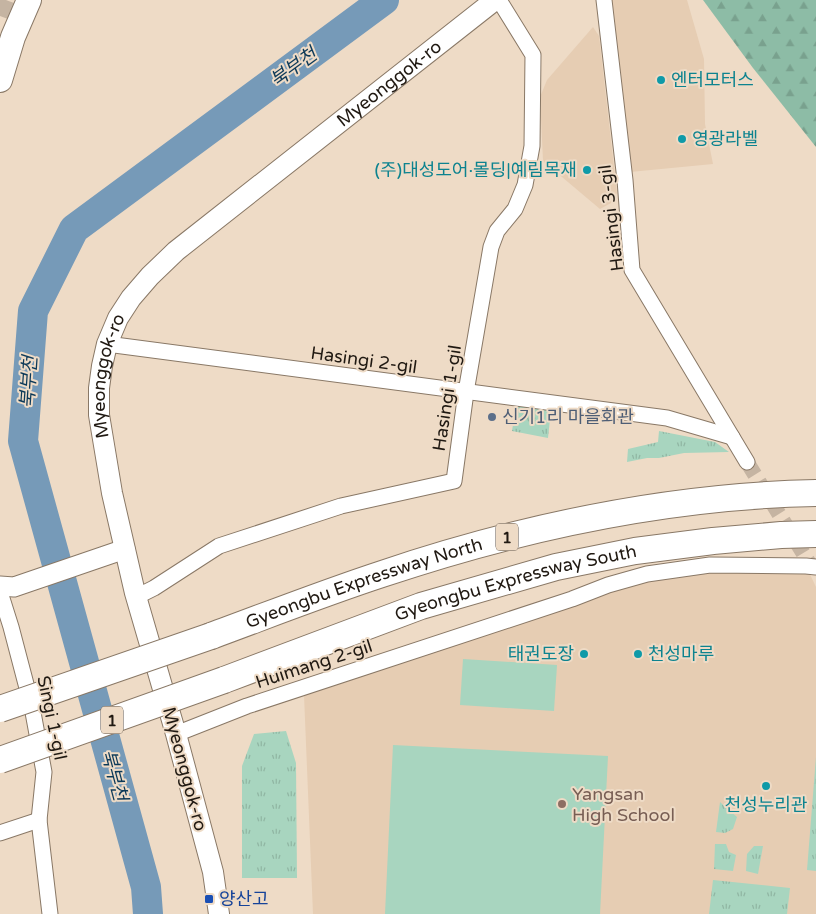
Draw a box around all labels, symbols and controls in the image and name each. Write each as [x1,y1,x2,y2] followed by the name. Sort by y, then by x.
[332,35,446,131] street label: Myeonggok-ro
[266,43,322,92] water label: 북부천
[671,69,754,91] place label: 엔터모터스
[655,74,667,86] marker: 엔터모터스
[692,128,758,150] place label: 영광라벨
[676,133,688,145] marker: 영광라벨
[374,159,577,181] place label: (주)대성도어·몰딩|예림목재
[594,163,628,273] street label: Hasingi 3-gil
[581,164,593,176] marker: (주)대성도어·몰딩|예림목재
[88,310,130,440] street label: Myeonggok-ro
[309,342,419,378] street label: Hasingi 2-gil
[428,343,466,453] street label: Hasingi 1-gil
[16,354,42,409] water label: 북부천
[502,406,634,428] place label: 신기1리 마을회관
[486,411,498,423] marker: 신기1리 마을회관
[496,524,518,550] road number: 1
[242,533,485,633] street label: Gyeongbu Expressway North
[392,540,638,626] street label: Gyeongbu Expressway South
[253,635,375,693] street label: Huimang 2-gil
[508,643,574,665] place label: 태권도장
[648,643,714,665] place label: 천성마루
[578,648,590,660] marker: 태권도장
[632,648,644,660] marker: 천성마루
[32,674,72,762] street label: Singi 1-gil
[158,705,212,833] street label: Myeonggok-ro
[101,706,123,734] road number: 1
[97,747,132,805] water label: 북부천
[760,780,772,792] marker: 천성누리관
[572,783,675,826] place label: Yangsan High School
[725,794,808,816] place label: 천성누리관
[556,798,568,810] marker: Yangsan High School
[219,888,269,910] place label: 양산고
[203,893,215,905] marker: 양산고

